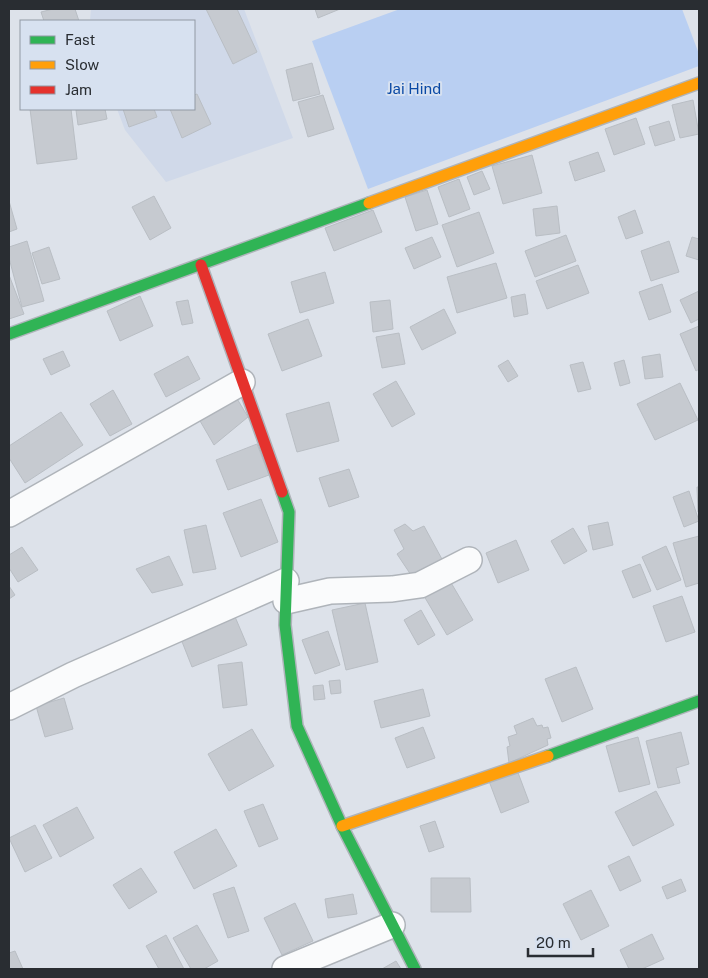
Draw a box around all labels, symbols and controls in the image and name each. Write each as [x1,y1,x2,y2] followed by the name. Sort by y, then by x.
[20,20,195,110] legend
[65,31,95,48] text: Fast
[65,56,100,73] text: Slow
[387,80,441,97] park label: Jai Hind
[65,81,92,98] text: Jam
[528,926,593,958] scale bar
[536,934,571,951] text: 20 m

